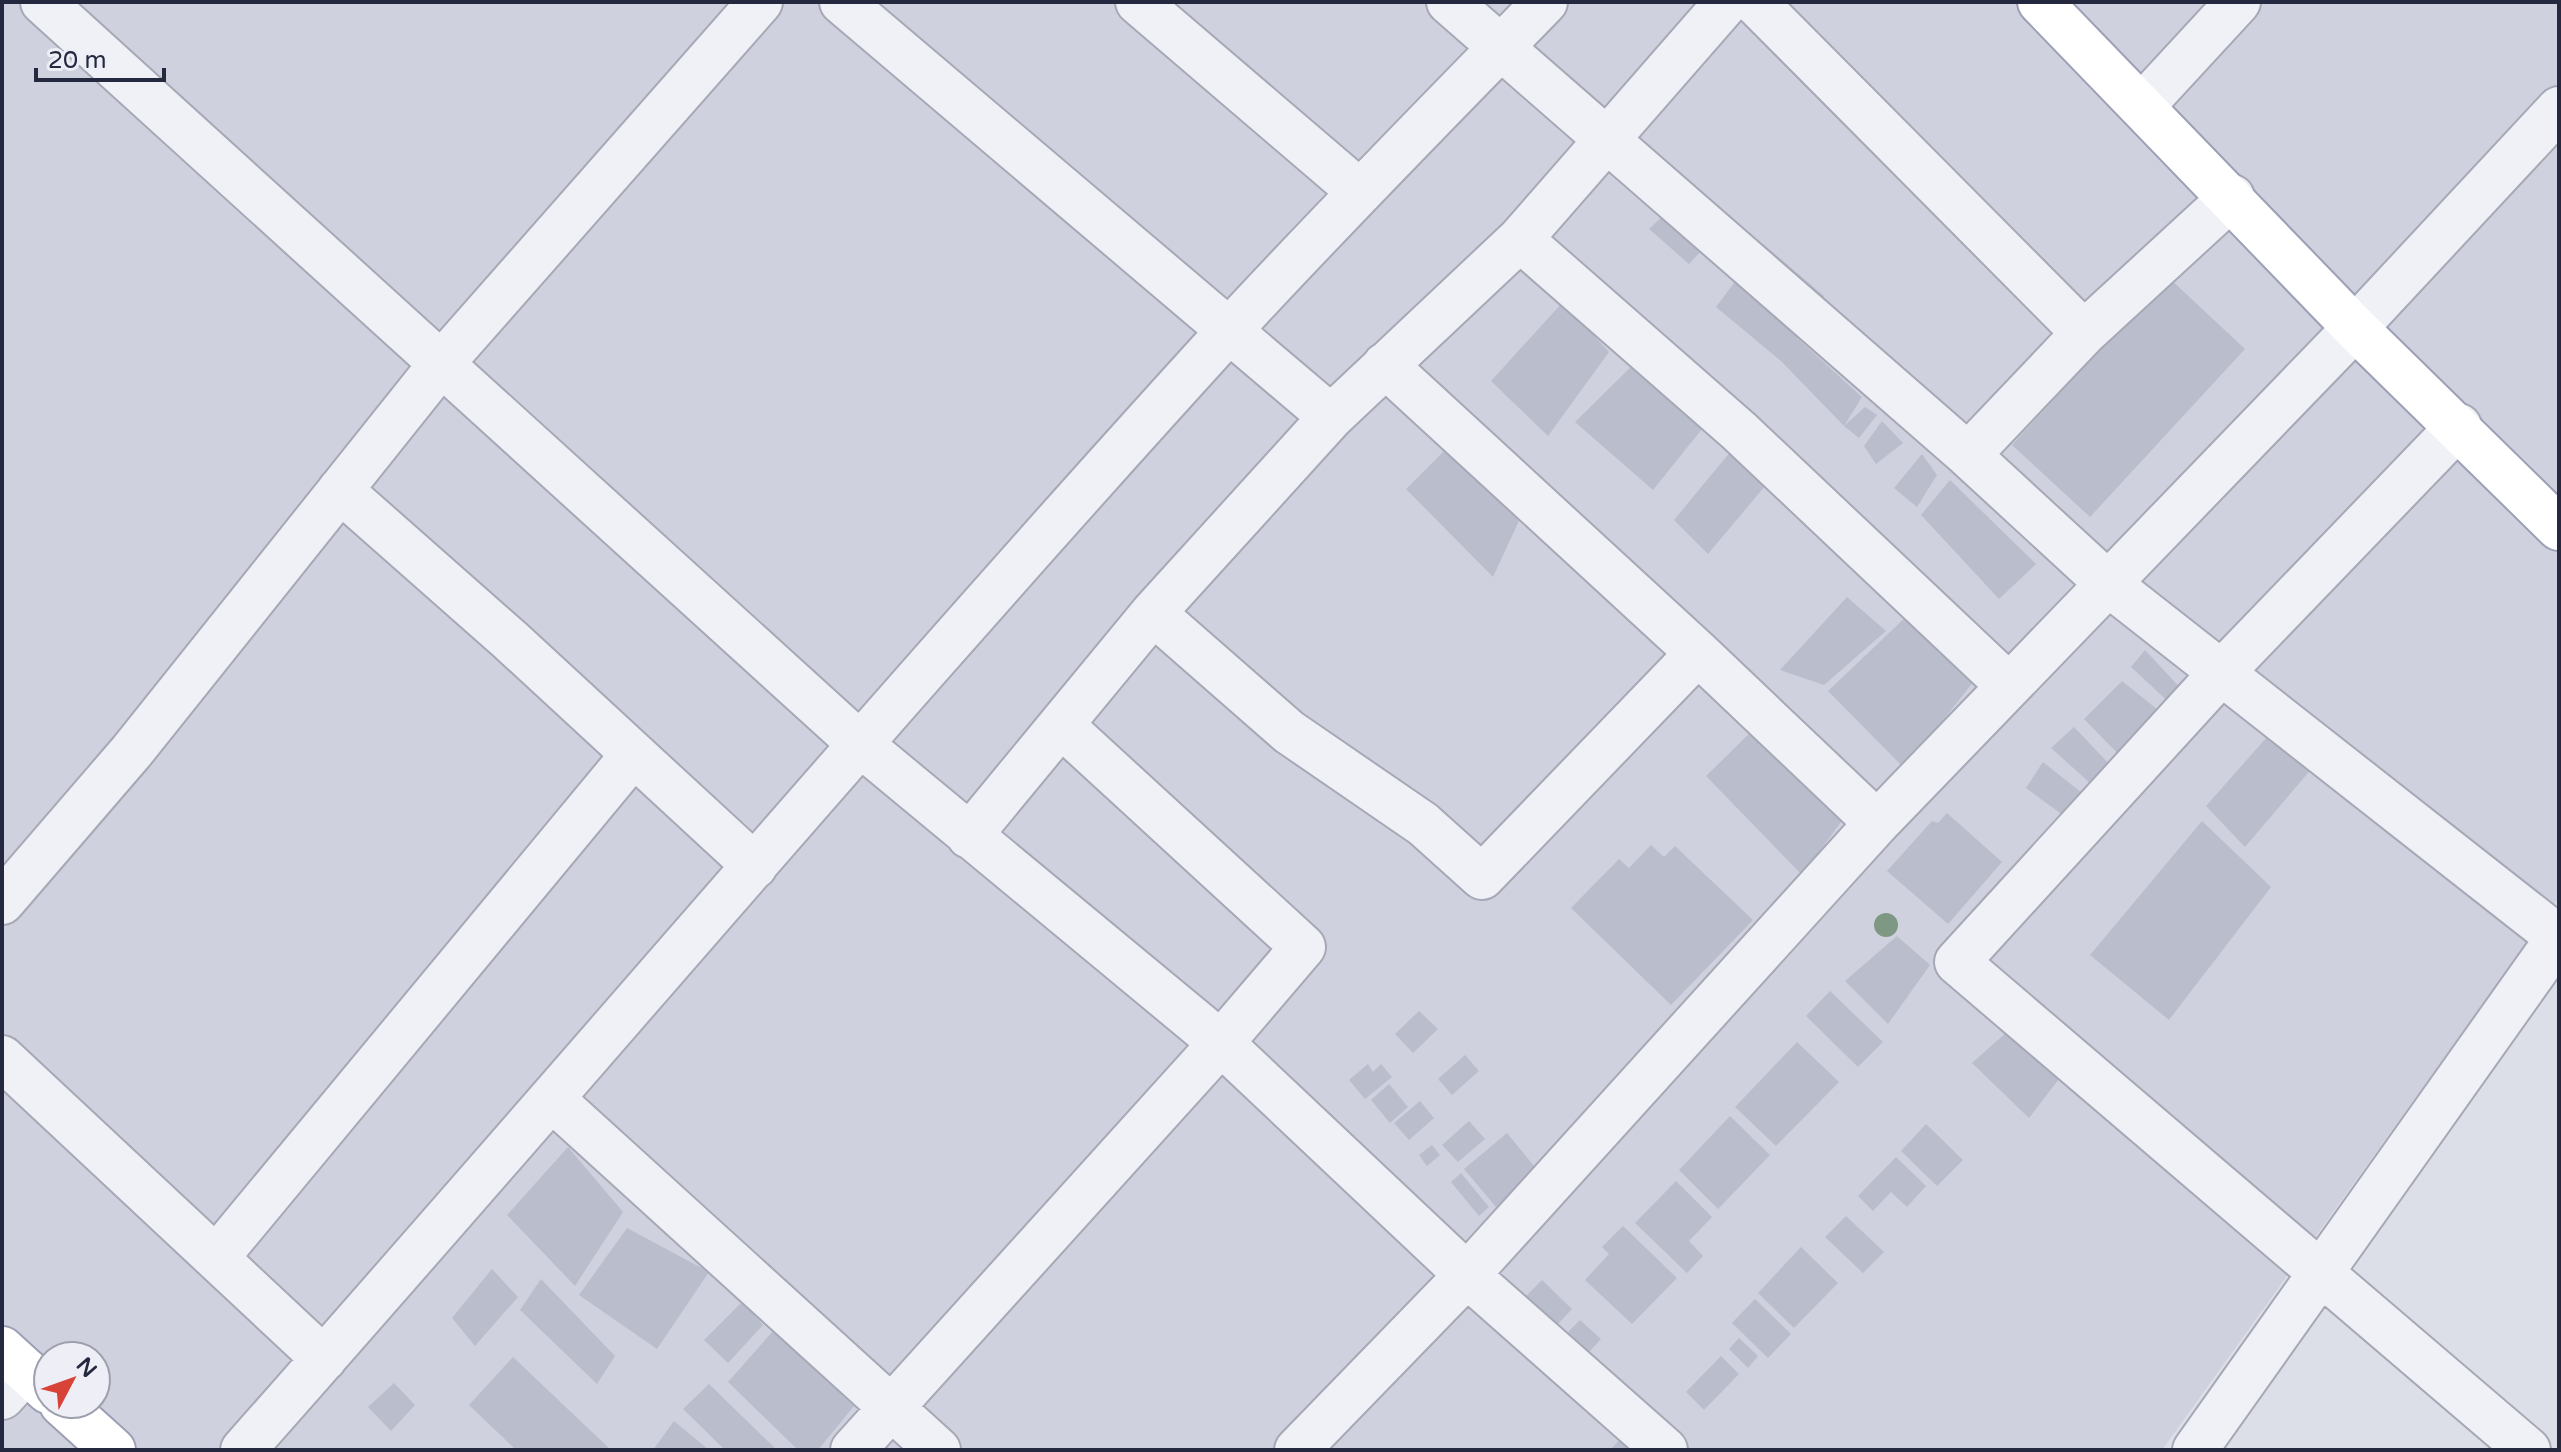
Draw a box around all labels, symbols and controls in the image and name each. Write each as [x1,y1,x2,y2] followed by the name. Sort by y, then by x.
[36,32,164,82] scale bar
[48,46,106,75] text: 20 m
[32,1340,112,1420] north arrow
[71,1352,102,1383] text: N

